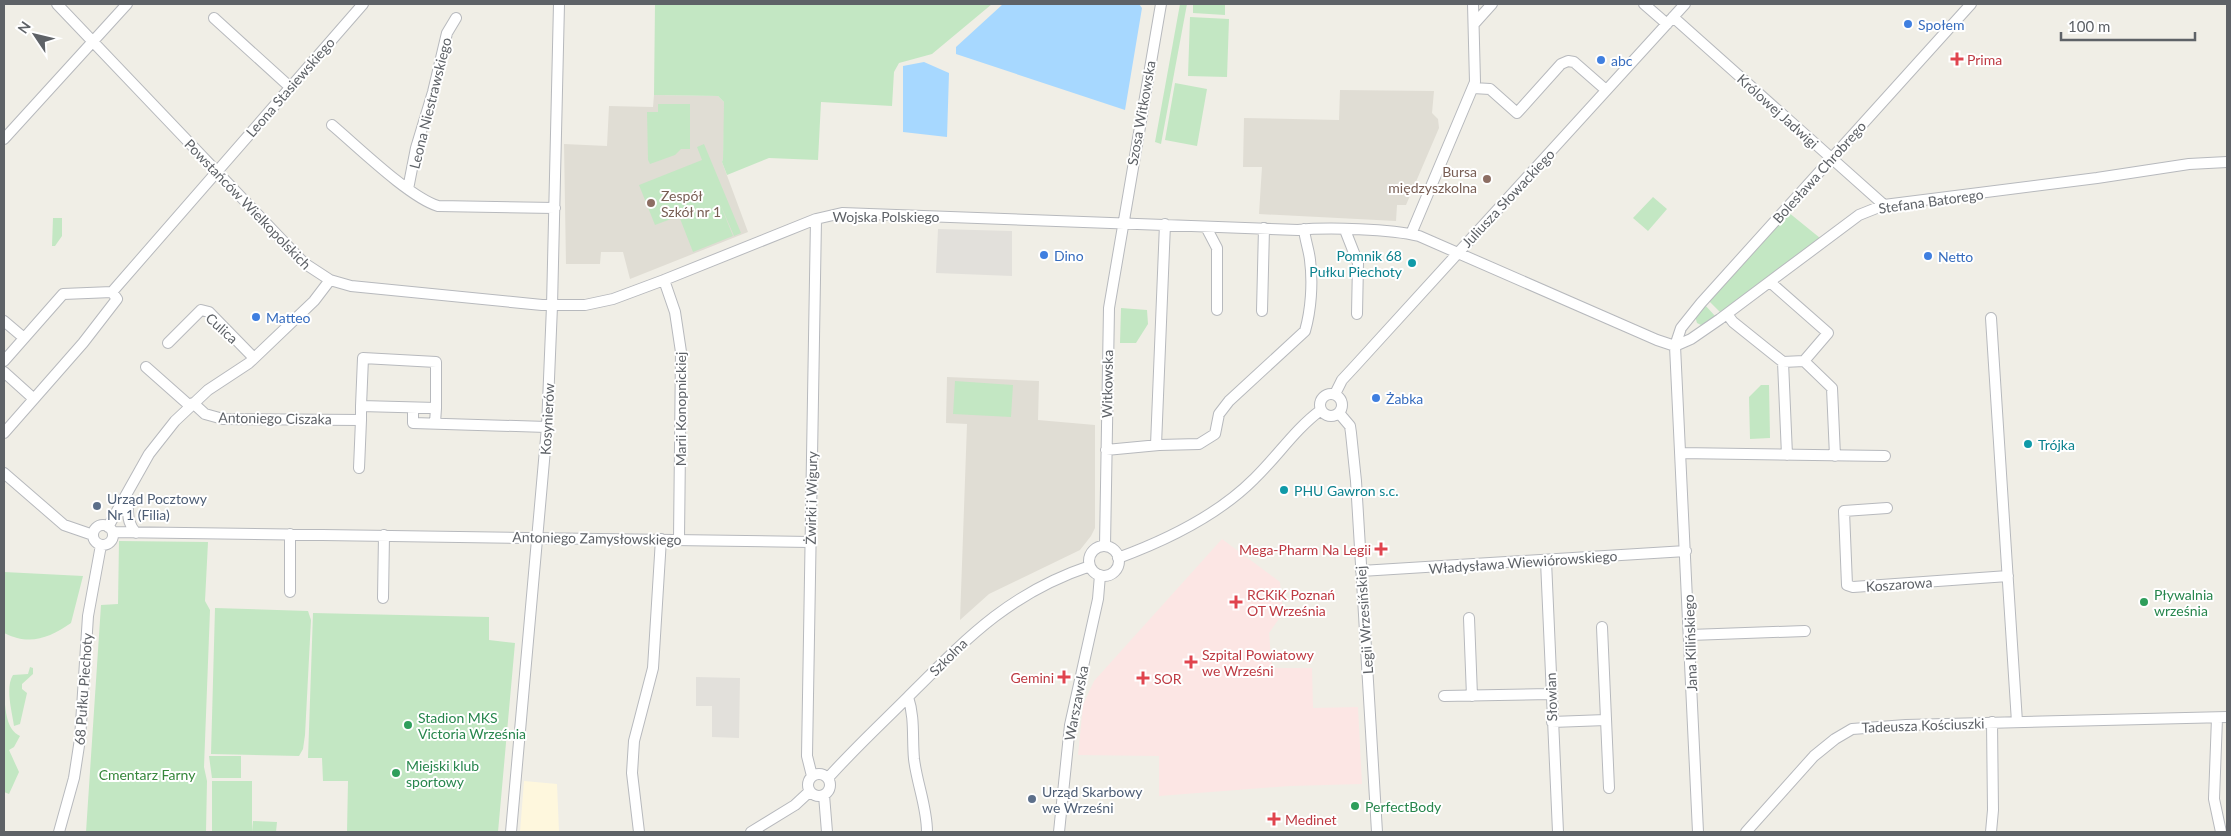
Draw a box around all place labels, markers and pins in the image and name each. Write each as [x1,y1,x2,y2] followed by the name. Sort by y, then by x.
[1918,16,1964,33] place label: Społem
[1902,18,1914,30] marker: Społem
[1967,51,2002,68] place label: Prima
[1611,52,1633,69] place label: abc
[1951,53,1963,65] marker: Prima
[1595,54,1607,66] marker: abc
[1388,163,1477,196] place label: Bursa międzyszkolna
[1481,173,1493,185] marker: Bursa międzyszkolna
[661,187,721,220] place label: Zespół Szkół nr 1
[645,197,657,209] marker: Zespół Szkół nr 1
[1054,247,1084,264] place label: Dino
[1309,247,1403,280] place label: Pomnik 68 Pułku Piechoty
[1938,248,1973,265] place label: Netto
[1038,249,1050,261] marker: Dino
[1922,250,1934,262] marker: Netto
[1406,257,1418,269] marker: Pomnik 68 Pułku Piechoty
[266,309,311,326] place label: Matteo
[250,311,262,323] marker: Matteo
[1386,390,1423,407] place label: Żabka
[1370,392,1382,404] marker: Żabka
[2038,436,2075,453] place label: Trójka
[2022,438,2034,450] marker: Trójka
[1294,482,1399,499] place label: PHU Gawron s.c.
[1278,484,1290,496] marker: PHU Gawron s.c.
[107,490,208,523] place label: Urząd Pocztowy Nr 1 (Filia)
[91,500,103,512] marker: Urząd Pocztowy Nr 1 (Filia)
[1239,541,1371,558] place label: Mega-Pharm Na Legii
[1375,543,1387,555] marker: Mega-Pharm Na Legii
[1247,586,1335,619] place label: RCKiK Poznań OT Września
[2154,586,2213,619] place label: Pływalnia września
[1229,595,1243,609] marker: RCKiK Poznań OT Września
[2138,596,2150,608] marker: Pływalnia września
[1202,646,1315,679] place label: Szpital Powiatowy we Wrześni
[1184,655,1198,669] marker: Szpital Powiatowy we Wrześni
[1010,669,1054,686] place label: Gemini
[1154,670,1182,687] place label: SOR
[1058,671,1070,683] marker: Gemini
[1136,671,1150,685] marker: SOR
[418,709,526,742] place label: Stadion MKS Victoria Września
[402,719,414,731] marker: Stadion MKS Victoria Września
[406,757,479,790] place label: Miejski klub sportowy
[390,767,402,779] marker: Miejski klub sportowy
[1042,783,1143,816] place label: Urząd Skarbowy we Wrześni
[1026,793,1038,805] marker: Urząd Skarbowy we Wrześni
[1365,798,1442,815] place label: PerfectBody
[1349,800,1361,812] marker: PerfectBody
[1285,811,1337,828] place label: Medinet
[1267,812,1281,826] marker: Medinet

